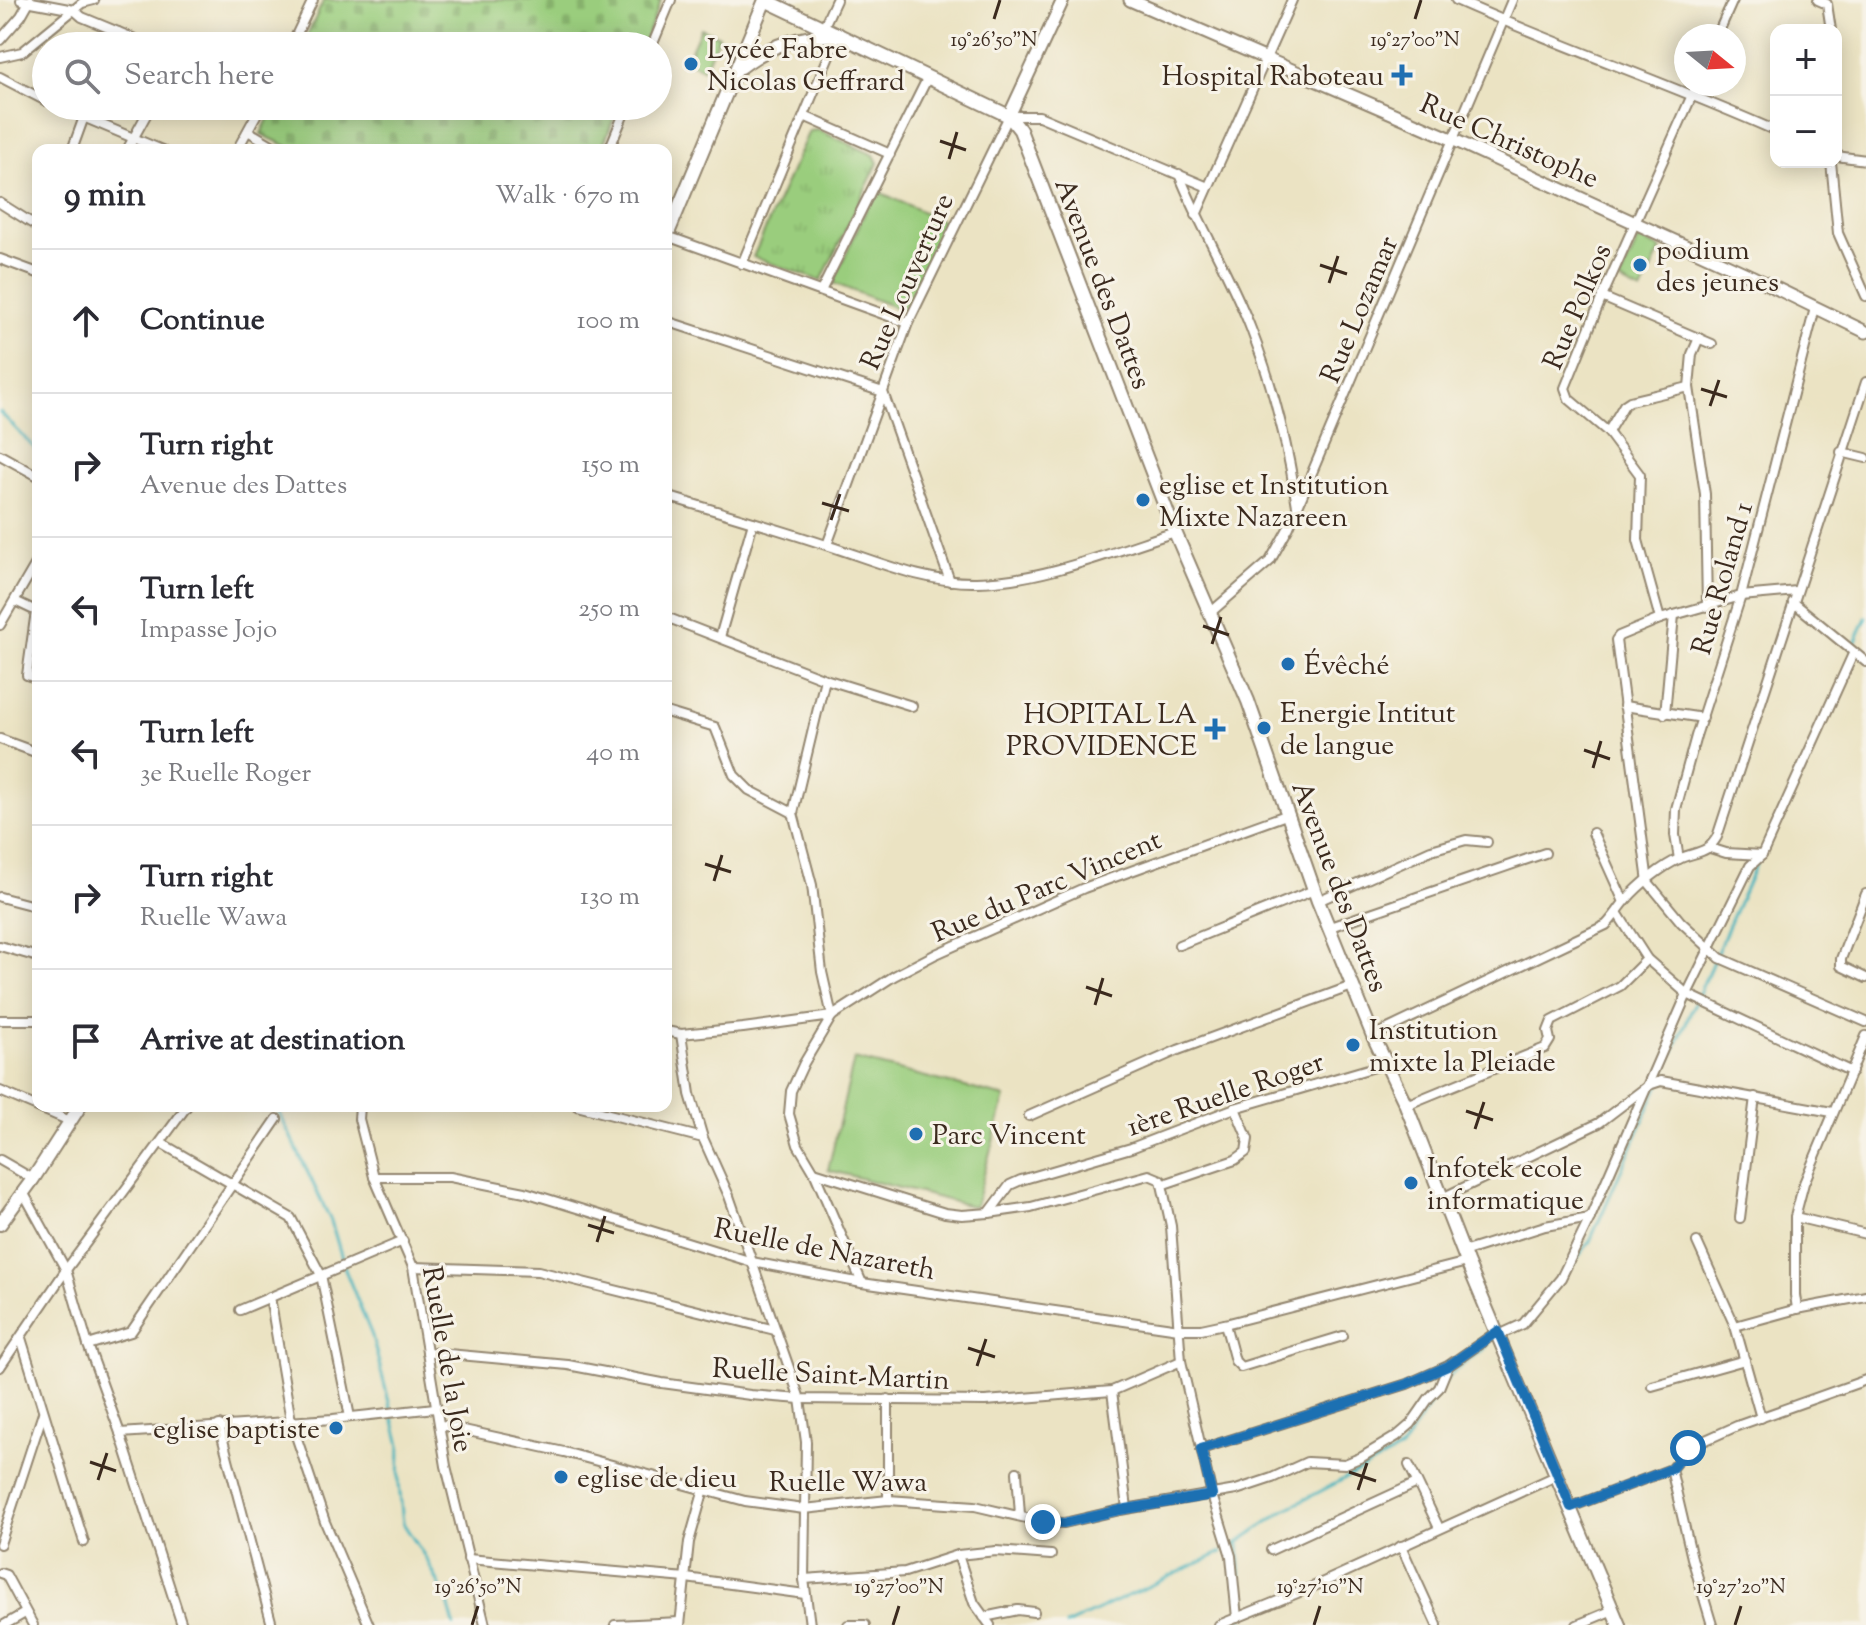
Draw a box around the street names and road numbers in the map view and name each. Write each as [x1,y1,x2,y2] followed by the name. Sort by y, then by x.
[1413,85,1605,200] street label: Rue Christophe
[1043,173,1160,395] street label: Avenue des Dattes
[852,188,966,377] street label: Rue Louverture
[1312,230,1410,390] street label: Rue Lozamar
[1534,238,1623,376] street label: Rue Polkos
[1683,498,1765,660] street label: Rue Roland 1
[1280,776,1397,998] street label: Avenue des Dattes
[926,821,1169,954] street label: Rue du Parc Vincent
[1122,1043,1330,1148] street label: 1ère Ruelle Roger
[710,1210,939,1292] street label: Ruelle de Nazareth
[410,1263,482,1456] street label: Ruelle de la Joie
[711,1350,951,1402] street label: Ruelle Saint-Martin
[769,1464,927,1504] street label: Ruelle Wawa

